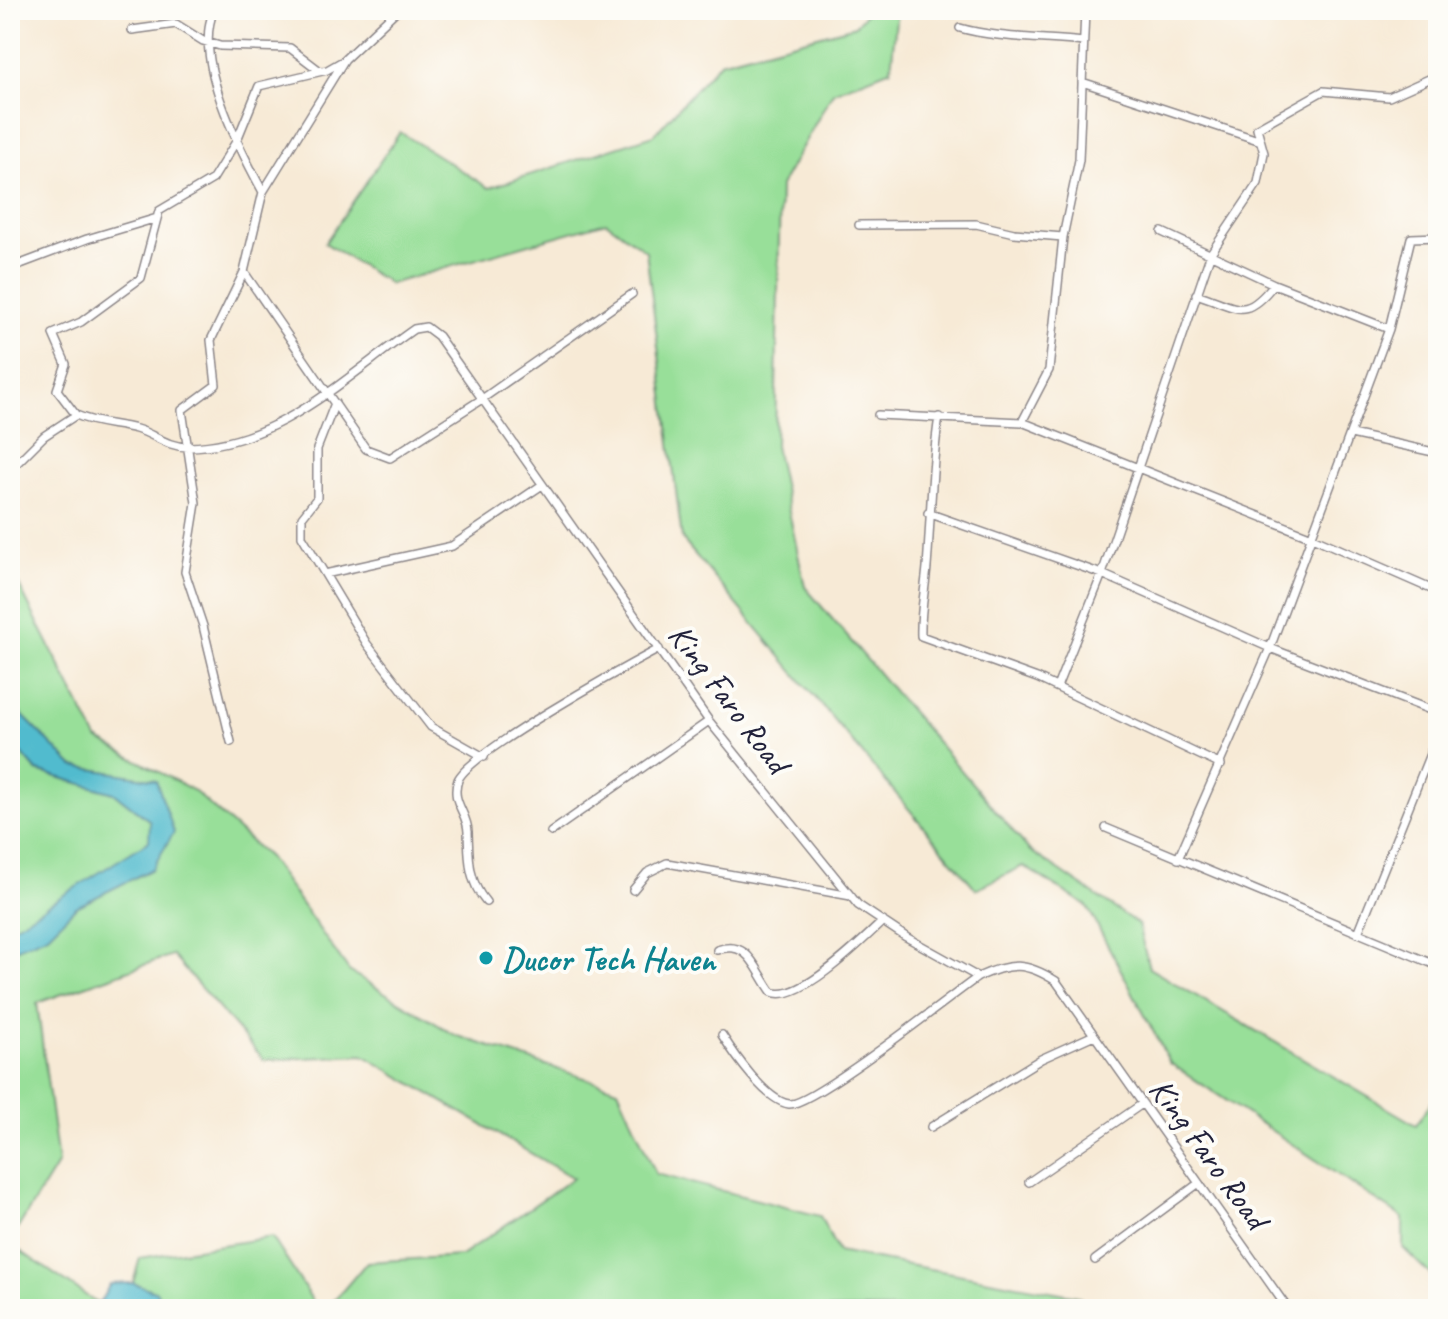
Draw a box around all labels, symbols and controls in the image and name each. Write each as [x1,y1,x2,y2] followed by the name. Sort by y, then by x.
[659,615,802,785] street label: King Faro Road
[502,937,717,980] place label: Ducor Tech Haven
[477,949,495,967] marker: Ducor Tech Haven
[1140,1069,1281,1240] street label: King Faro Road

